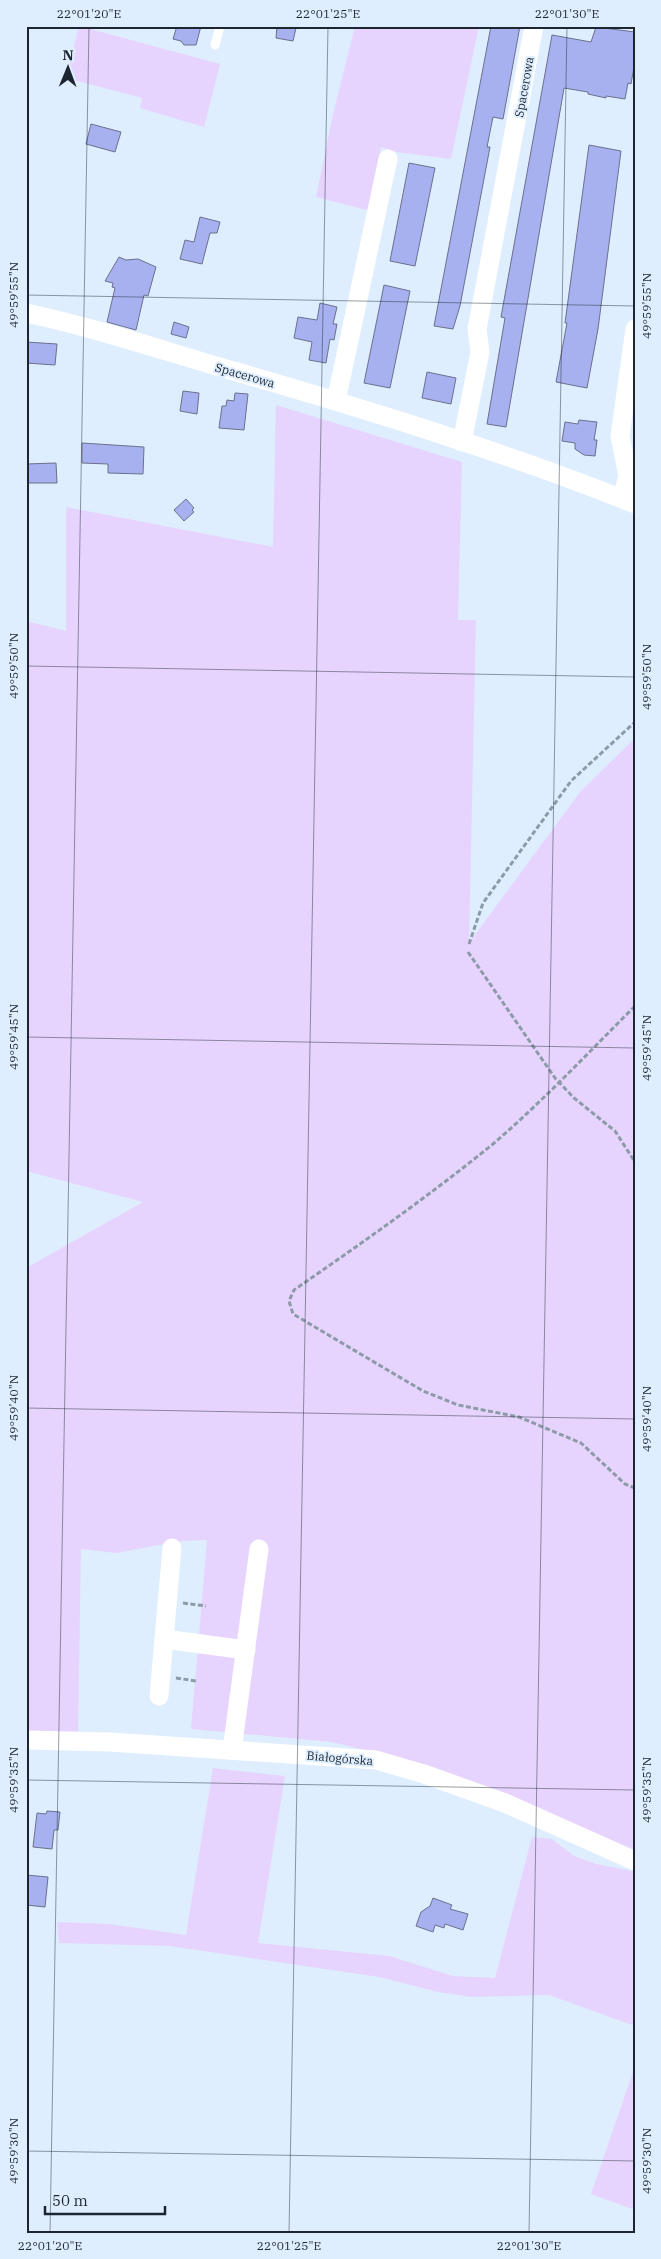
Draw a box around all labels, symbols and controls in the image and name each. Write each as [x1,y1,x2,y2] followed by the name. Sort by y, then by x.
[57,6,121,21] text: 22°01'20"E
[296,6,360,21] text: 22°01'25"E
[535,6,599,21] text: 22°01'30"E
[42,42,92,92] north arrow
[63,46,74,64] text: N
[511,55,537,118] street label: Spacerowa
[6,262,21,328] text: 49°59'55"N
[639,273,654,339] text: 49°59'55"N
[213,359,277,391] street label: Spacerowa
[6,633,21,699] text: 49°59'50"N
[639,644,654,710] text: 49°59'50"N
[6,1004,21,1070] text: 49°59'45"N
[639,1015,654,1081] text: 49°59'45"N
[6,1375,21,1441] text: 49°59'40"N
[639,1386,654,1452] text: 49°59'40"N
[6,1747,21,1813] text: 49°59'35"N
[306,1748,374,1768] street label: Białogórska
[639,1757,654,1823] text: 49°59'35"N
[6,2118,21,2184] text: 49°59'30"N
[639,2128,654,2194] text: 49°59'30"N
[45,2184,165,2216] scale bar
[52,2191,88,2210] text: 50 m
[18,2238,82,2253] text: 22°01'20"E
[257,2238,321,2253] text: 22°01'25"E
[497,2238,561,2253] text: 22°01'30"E

